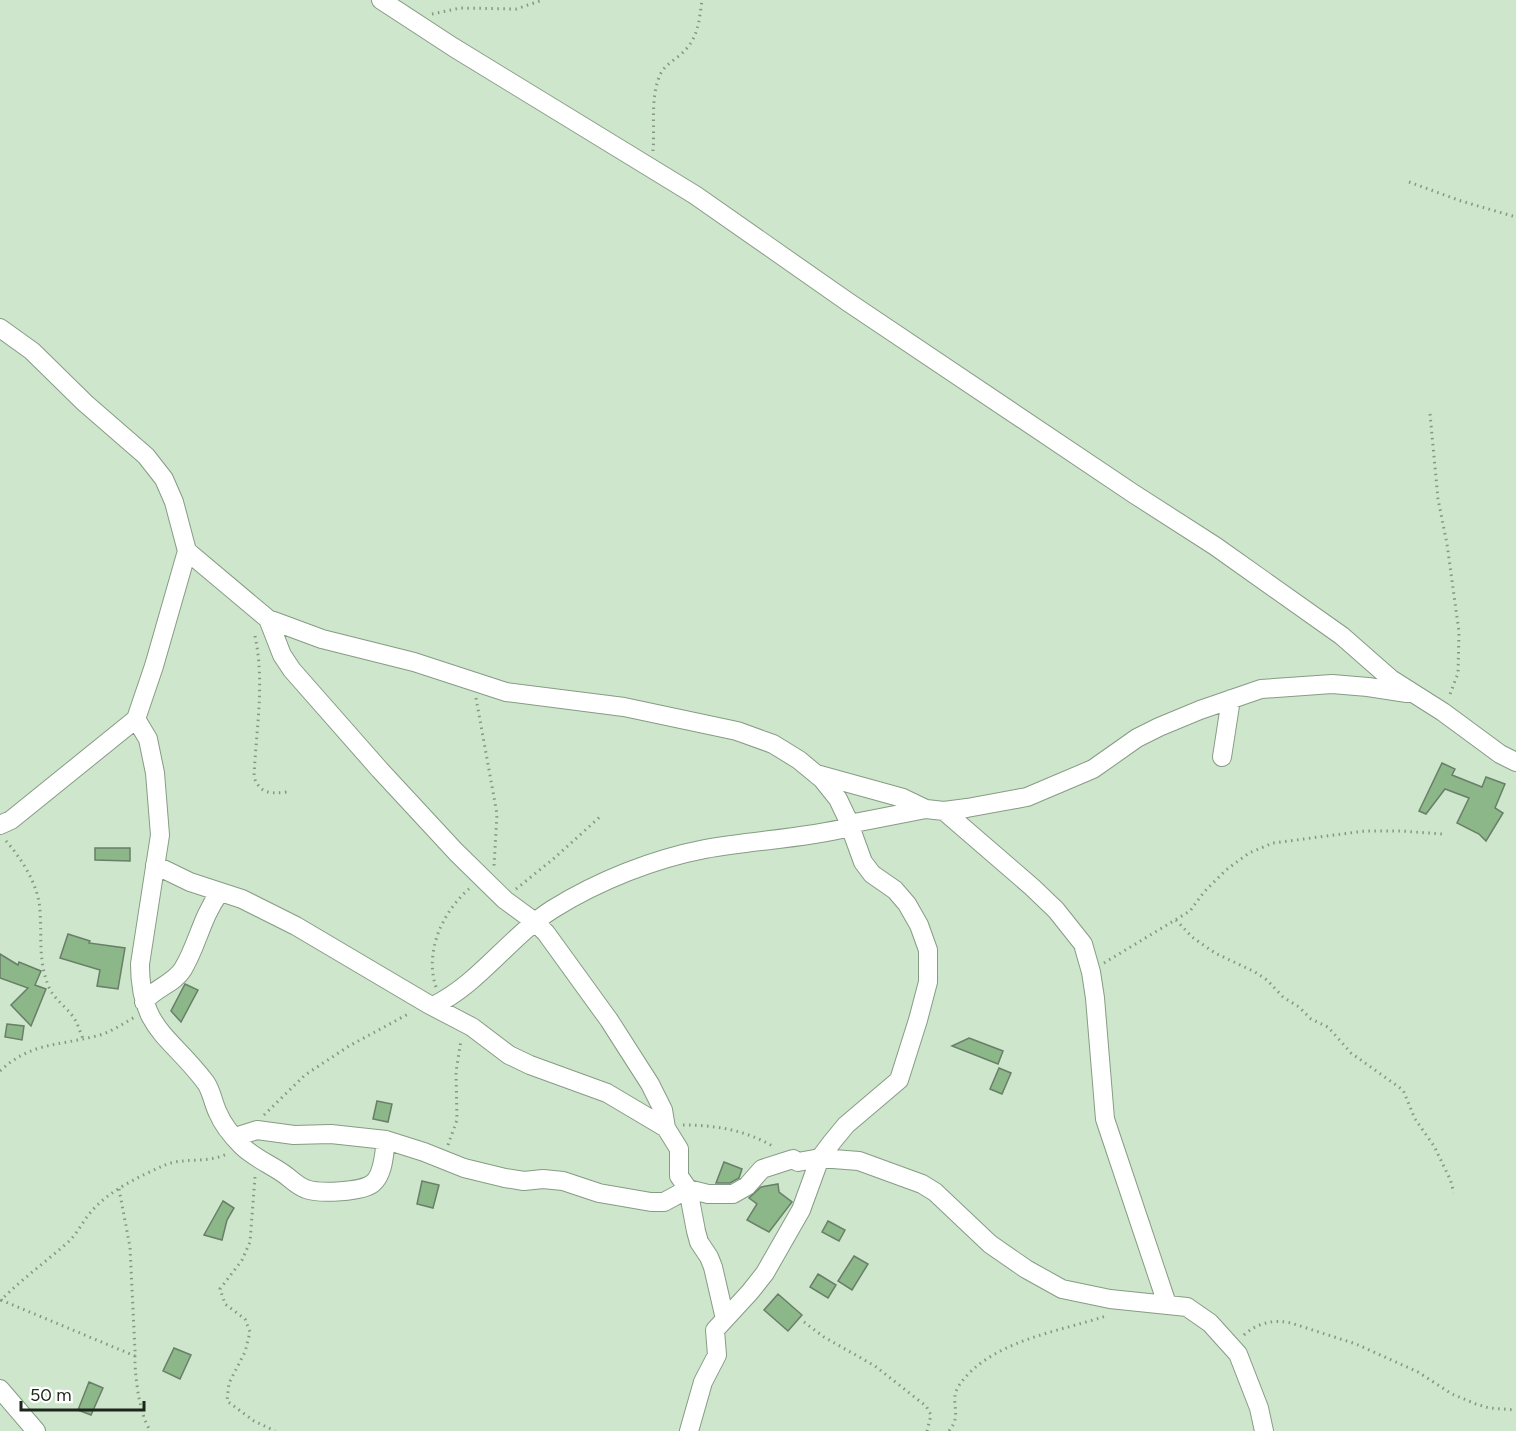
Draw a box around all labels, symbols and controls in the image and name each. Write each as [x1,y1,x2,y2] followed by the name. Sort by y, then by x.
[21,1374,144,1412] scale bar
[30,1384,72,1406] text: 50 m

